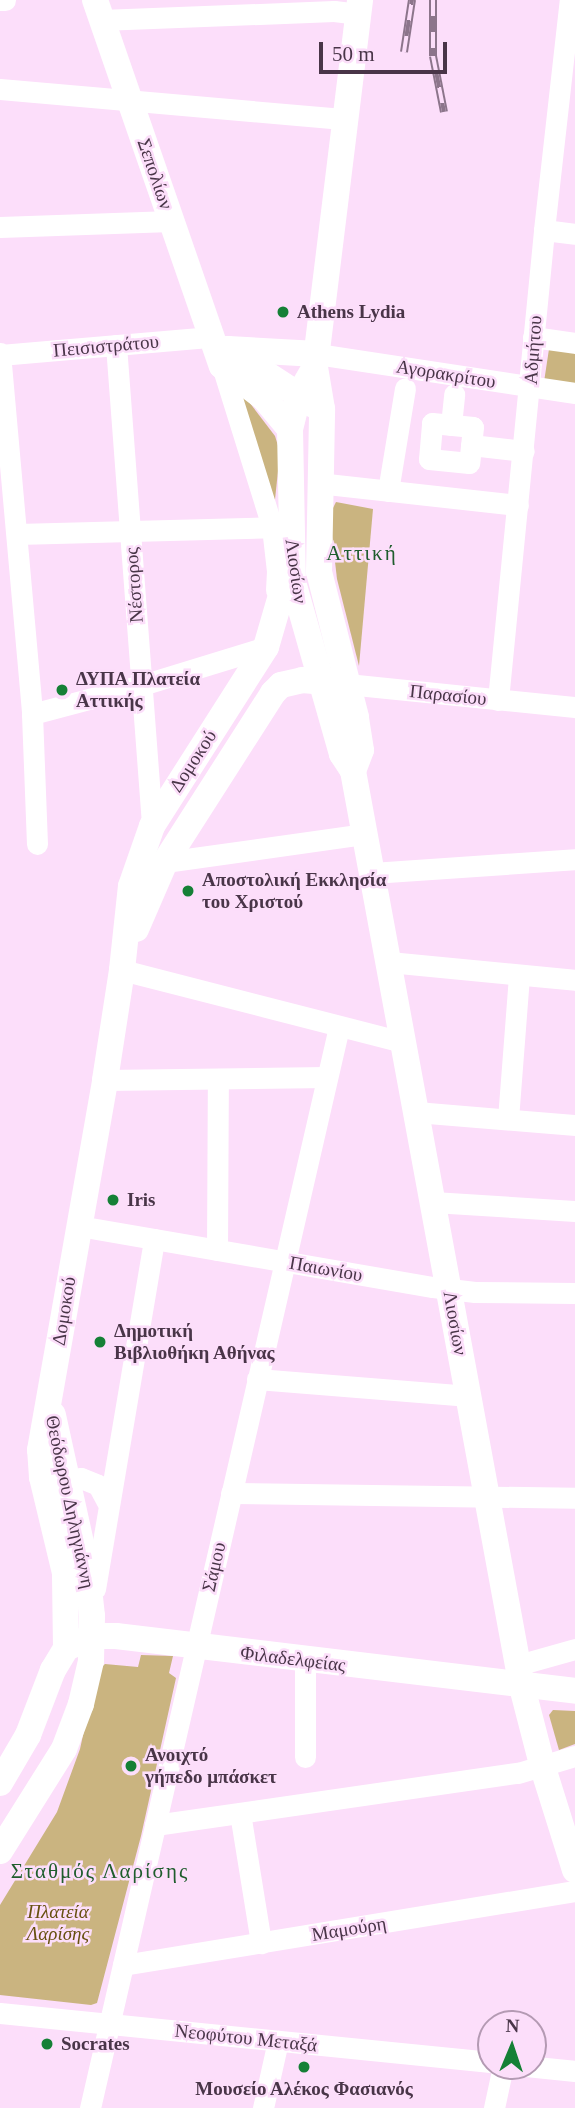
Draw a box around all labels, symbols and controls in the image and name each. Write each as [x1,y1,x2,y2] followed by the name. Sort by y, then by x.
[323,28,451,72] scale bar
[332,42,375,66] text: 50 m
[132,136,178,212] street label: Σεπολίων
[297,301,405,323] place label: Athens Lydia
[275,304,291,320] marker: Athens Lydia
[519,315,547,385] street label: Αδμήτου
[52,330,160,362] street label: Πεισιστράτου
[395,355,497,393] street label: Αγορακρίτου
[280,537,312,605] street label: Λιοσίων
[327,540,397,566] district label: Αττική
[120,547,148,623] street label: Νέστορος
[76,668,201,712] place label: ΔΥΠΑ Πλατεία Αττικής
[408,680,488,710] street label: Παρασίου
[54,682,70,698] marker: ΔΥΠΑ Πλατεία Αττικής
[165,726,221,796] street label: Δομοκού
[202,869,386,913] place label: Αποστολική Εκκλησία του Χριστού
[180,883,196,899] marker: Αποστολική Εκκλησία του Χριστού
[127,1189,156,1211] place label: Iris
[105,1192,121,1208] marker: Iris
[288,1251,364,1287] street label: Παιωνίου
[47,1275,81,1347] street label: Δομοκού
[438,1289,472,1357] street label: Λιοσίων
[114,1320,276,1364] place label: Δημοτική Βιβλιοθήκη Αθήνας
[92,1334,108,1350] marker: Δημοτική Βιβλιοθήκη Αθήνας
[40,1413,100,1591] street label: Θεόδωρου Δηληγιάννη
[197,1540,231,1594] street label: Σάμου
[239,1641,347,1677] street label: Φιλαδελφείας
[145,1744,277,1788] place label: Ανοιχτό γήπεδο μπάσκετ
[123,1758,139,1774] marker: Ανοιχτό γήπεδο μπάσκετ
[12,1858,188,1884] district label: Σταθμός Λαρίσης
[27,1901,89,1945] park label: Πλατεία Λαρίσης
[310,1912,388,1946] street label: Μαμούρη
[477,2010,547,2080] north arrow
[505,2015,520,2036] text: N
[174,2019,318,2057] street label: Νεοφύτου Μεταξά
[61,2033,130,2055] place label: Socrates
[39,2036,55,2052] marker: Socrates
[296,2059,312,2075] marker: Μουσείο Αλέκος Φασιανός
[195,2078,413,2100] place label: Μουσείο Αλέκος Φασιανός

